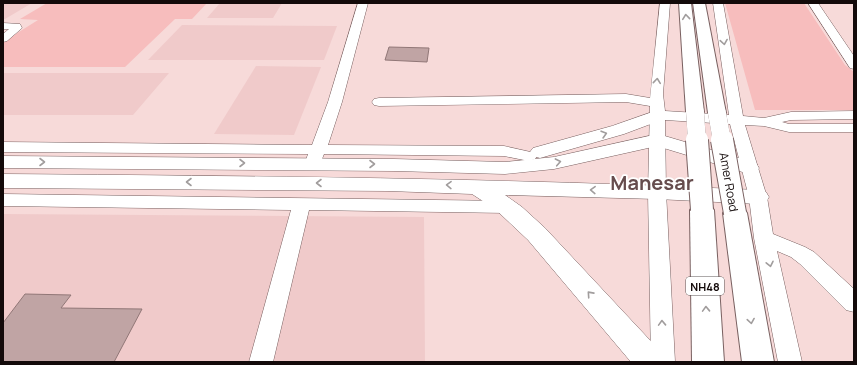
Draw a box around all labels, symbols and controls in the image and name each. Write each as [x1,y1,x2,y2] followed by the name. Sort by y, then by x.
[682,14,691,20] one-way arrow
[719,38,728,45] one-way arrow
[653,78,662,84] one-way arrow
[600,130,607,139] one-way arrow
[715,151,743,213] street label: Amer Road
[39,158,45,166] one-way arrow
[555,158,561,166] one-way arrow
[239,159,245,167] one-way arrow
[369,160,375,168] one-way arrow
[610,169,694,196] district label: Manesar
[186,178,192,186] one-way arrow
[316,179,322,187] one-way arrow
[446,181,452,189] one-way arrow
[590,185,596,194] one-way arrow
[765,261,774,268] one-way arrow
[686,277,724,295] road number: NH48
[588,291,595,298] one-way arrow
[702,306,710,312] one-way arrow
[747,318,755,324] one-way arrow
[657,320,666,326] one-way arrow

